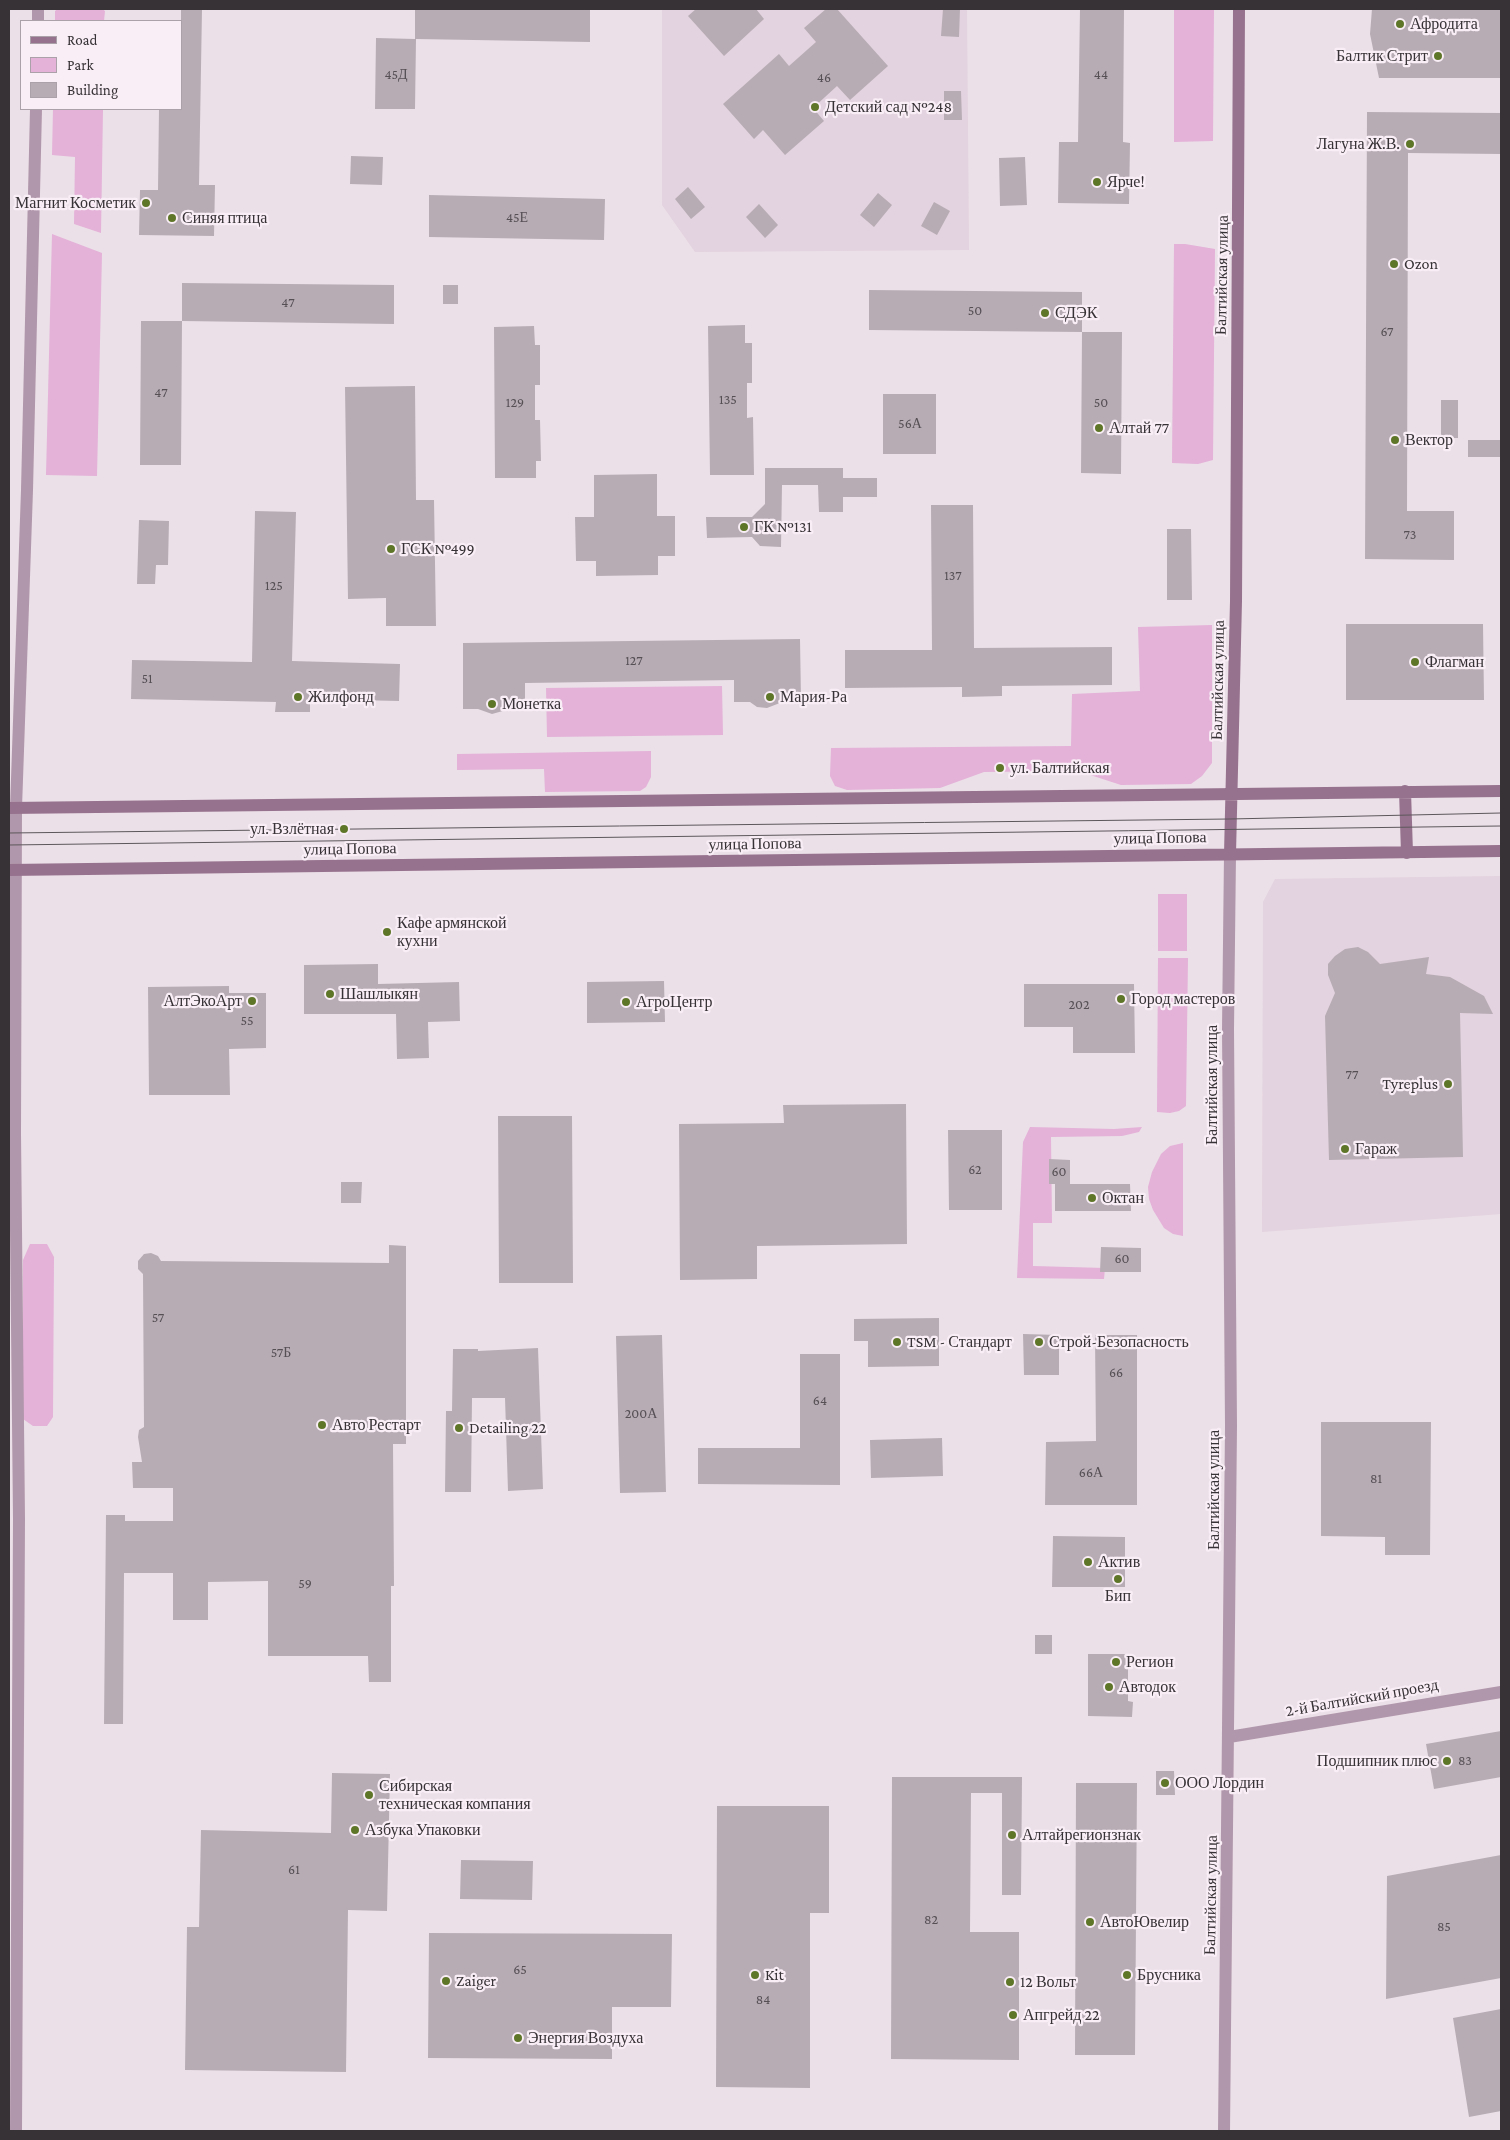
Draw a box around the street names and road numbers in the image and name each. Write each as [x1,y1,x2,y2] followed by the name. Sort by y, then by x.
[1211,215,1233,335] street label: Балтийская улица
[1207,620,1229,740] street label: Балтийская улица
[1113,828,1207,848] street label: улица Попова
[708,834,802,854] street label: улица Попова
[303,839,397,859] street label: улица Попова
[1202,1025,1222,1145] street label: Балтийская улица
[1204,1430,1224,1550] street label: Балтийская улица
[1284,1675,1440,1721] street label: 2-й Балтийский проезд
[1200,1835,1222,1955] street label: Балтийская улица

